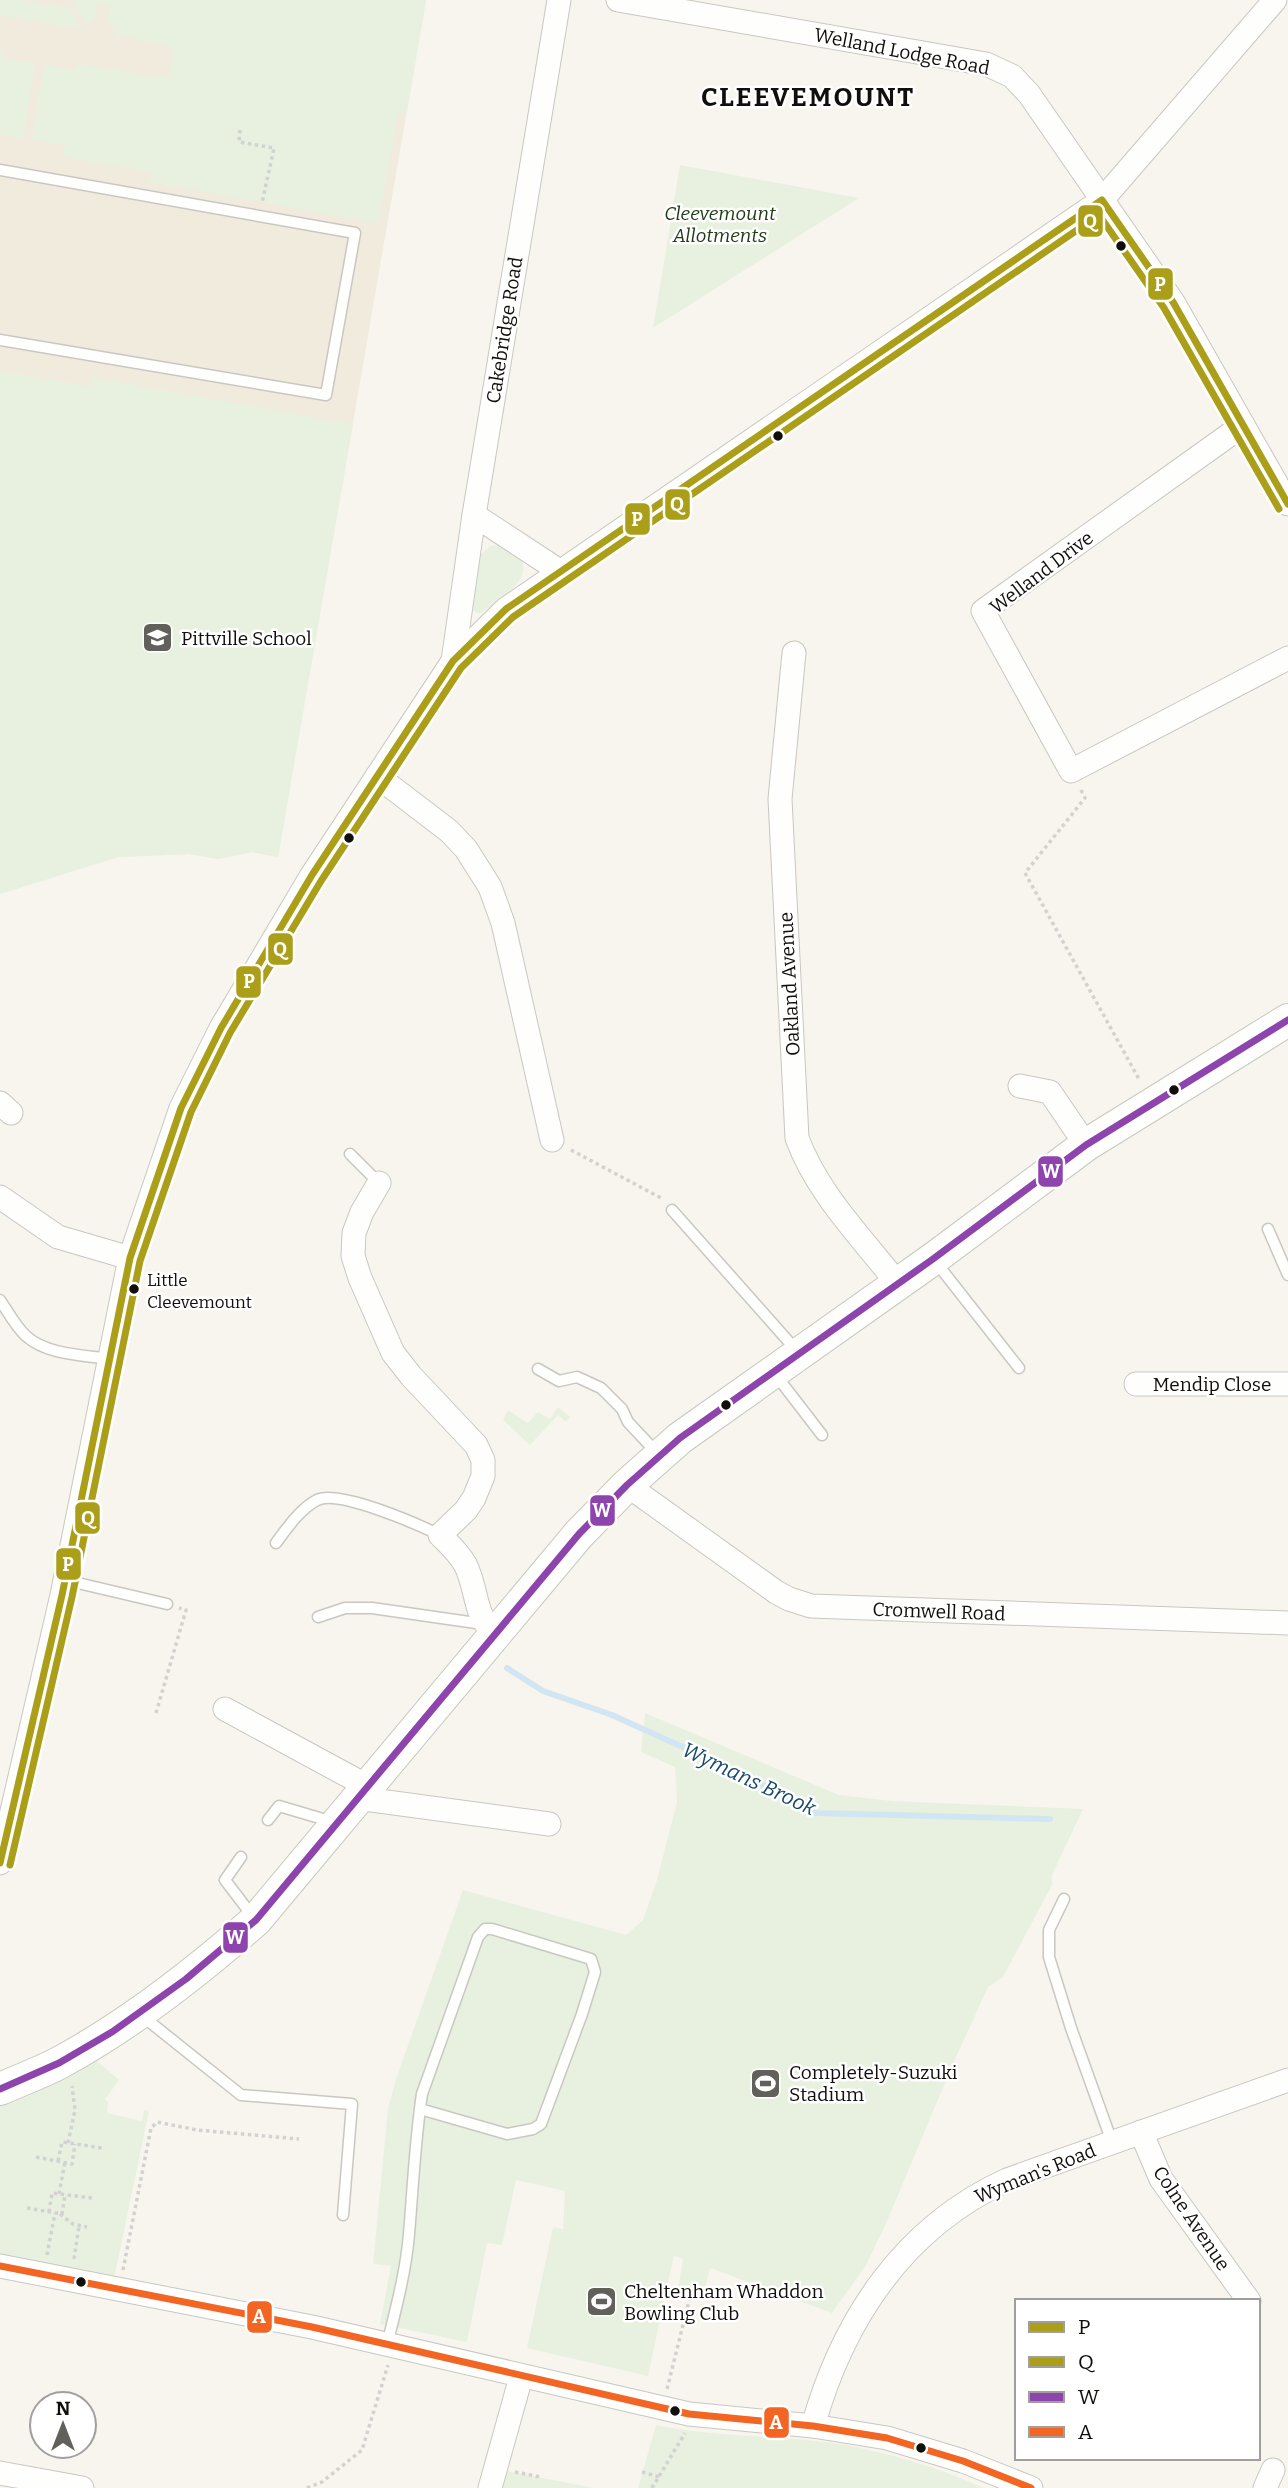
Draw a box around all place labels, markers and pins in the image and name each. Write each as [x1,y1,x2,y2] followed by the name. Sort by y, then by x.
[1114,239,1128,253] unlabelled marker
[771,429,785,443] unlabelled marker
[141,621,175,655] school or university icon: Pittville School
[181,627,312,650] place label: Pittville School
[342,831,356,845] unlabelled marker
[1167,1083,1181,1097] unlabelled marker
[147,1270,252,1313] place label: Little Cleevemount
[127,1282,141,1296] marker: Little Cleevemount
[719,1398,733,1412] unlabelled marker
[789,2061,958,2106] place label: Completely-Suzuki Stadium
[749,2066,783,2100] sports icon: Completely-Suzuki Stadium
[74,2275,88,2289] unlabelled marker
[624,2280,824,2325] place label: Cheltenham Whaddon Bowling Club
[584,2285,618,2319] sports icon: Cheltenham Whaddon Bowling Club
[668,2404,682,2418] unlabelled marker
[914,2441,928,2455] unlabelled marker

